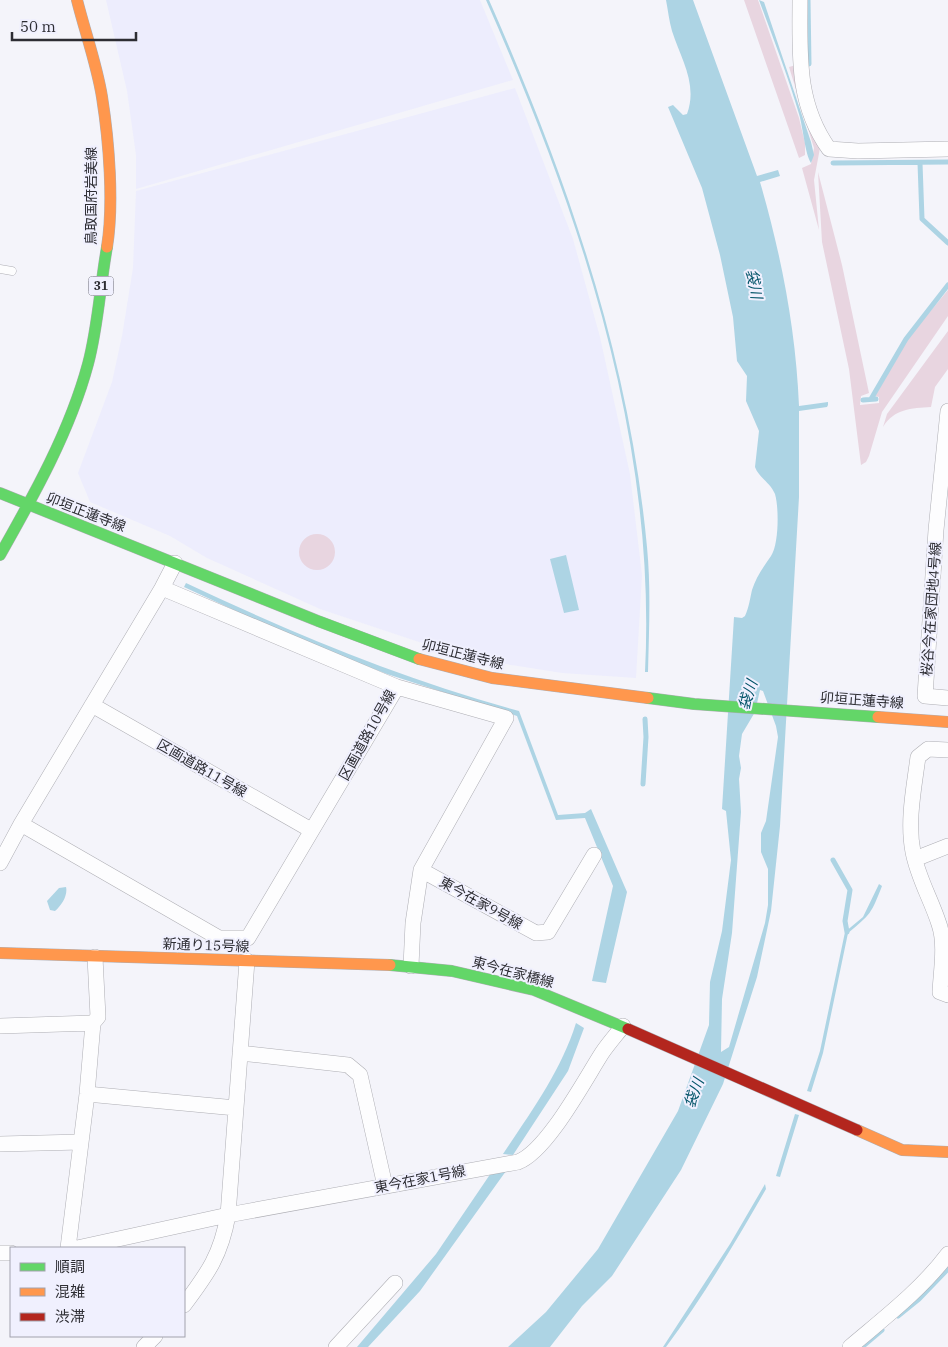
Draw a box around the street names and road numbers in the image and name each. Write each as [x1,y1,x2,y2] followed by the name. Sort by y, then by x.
[82,147,100,245] street label: 鳥取国府岩美線
[88,276,114,296] road number: 31
[44,489,128,535] street label: 卯垣正蓮寺線
[917,541,945,677] street label: 桜谷今在家団地4号線
[420,635,506,673] street label: 卯垣正蓮寺線
[335,687,399,783] street label: 区画道路10号線
[819,688,905,712] street label: 卯垣正蓮寺線
[154,735,250,801] street label: 区画道路11号線
[436,873,526,933] street label: 東今在家9号線
[162,934,250,956] street label: 新通り15号線
[470,952,556,992] street label: 東今在家橋線
[373,1161,467,1197] street label: 東今在家1号線

